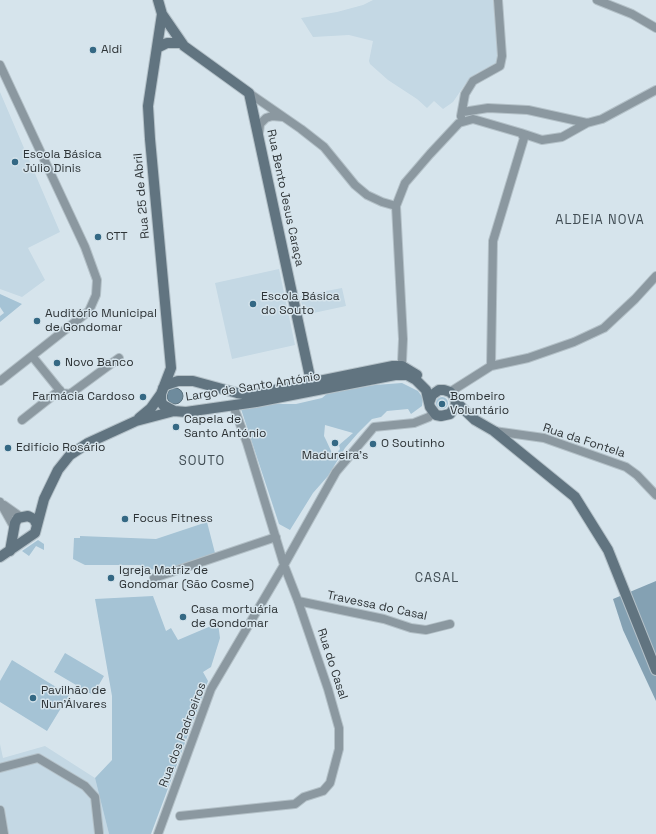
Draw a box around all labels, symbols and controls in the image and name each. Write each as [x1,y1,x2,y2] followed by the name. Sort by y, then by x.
[101,43,122,57] place label: Aldi
[88,45,98,55] marker: Aldi
[263,128,307,268] street label: Rua Bento Jesus Caraça
[23,148,102,176] place label: Escola Básica Júlio Dinis
[131,153,153,239] street label: Rua 25 de Abril
[10,157,20,167] marker: Escola Básica Júlio Dinis
[555,212,645,228] district label: ALDEIA NOVA
[106,230,128,244] place label: CTT
[93,232,103,242] marker: CTT
[261,290,340,318] place label: Escola Básica do Souto
[248,299,258,309] marker: Escola Básica do Souto
[45,307,157,335] place label: Auditório Municipal de Gondomar
[32,316,42,326] marker: Auditório Municipal de Gondomar
[65,356,134,370] place label: Novo Banco
[52,358,62,368] marker: Novo Banco
[185,369,321,405] street label: Largo de Santo António
[32,390,135,404] place label: Farmácia Cardoso
[450,390,509,418] place label: Bombeiro Voluntário
[138,392,148,402] marker: Farmácia Cardoso
[437,399,447,409] marker: Bombeiro Voluntário
[184,413,266,441] place label: Capela de Santo António
[541,421,627,461] street label: Rua da Fontela
[171,422,181,432] marker: Capela de Santo António
[381,437,445,451] place label: O Soutinho
[330,438,340,448] marker: Madureira's
[368,439,378,449] marker: O Soutinho
[16,441,105,455] place label: Edifício Rosário
[3,443,13,453] marker: Edifício Rosário
[302,449,368,463] place label: Madureira's
[179,453,225,469] district label: SOUTO
[133,512,213,526] place label: Focus Fitness
[120,514,130,524] marker: Focus Fitness
[119,564,254,592] place label: Igreja Matriz de Gondomar (São Cosme)
[415,570,459,586] district label: CASAL
[106,573,116,583] marker: Igreja Matriz de Gondomar (São Cosme)
[326,588,428,624] street label: Travessa do Casal
[191,603,278,631] place label: Casa mortuária de Gondomar
[178,612,188,622] marker: Casa mortuária de Gondomar
[314,627,350,701] street label: Rua do Casal
[156,681,210,789] street label: Rua dos Padroeiros
[41,684,107,712] place label: Pavilhão de Nun'Álvares
[28,693,38,703] marker: Pavilhão de Nun'Álvares

